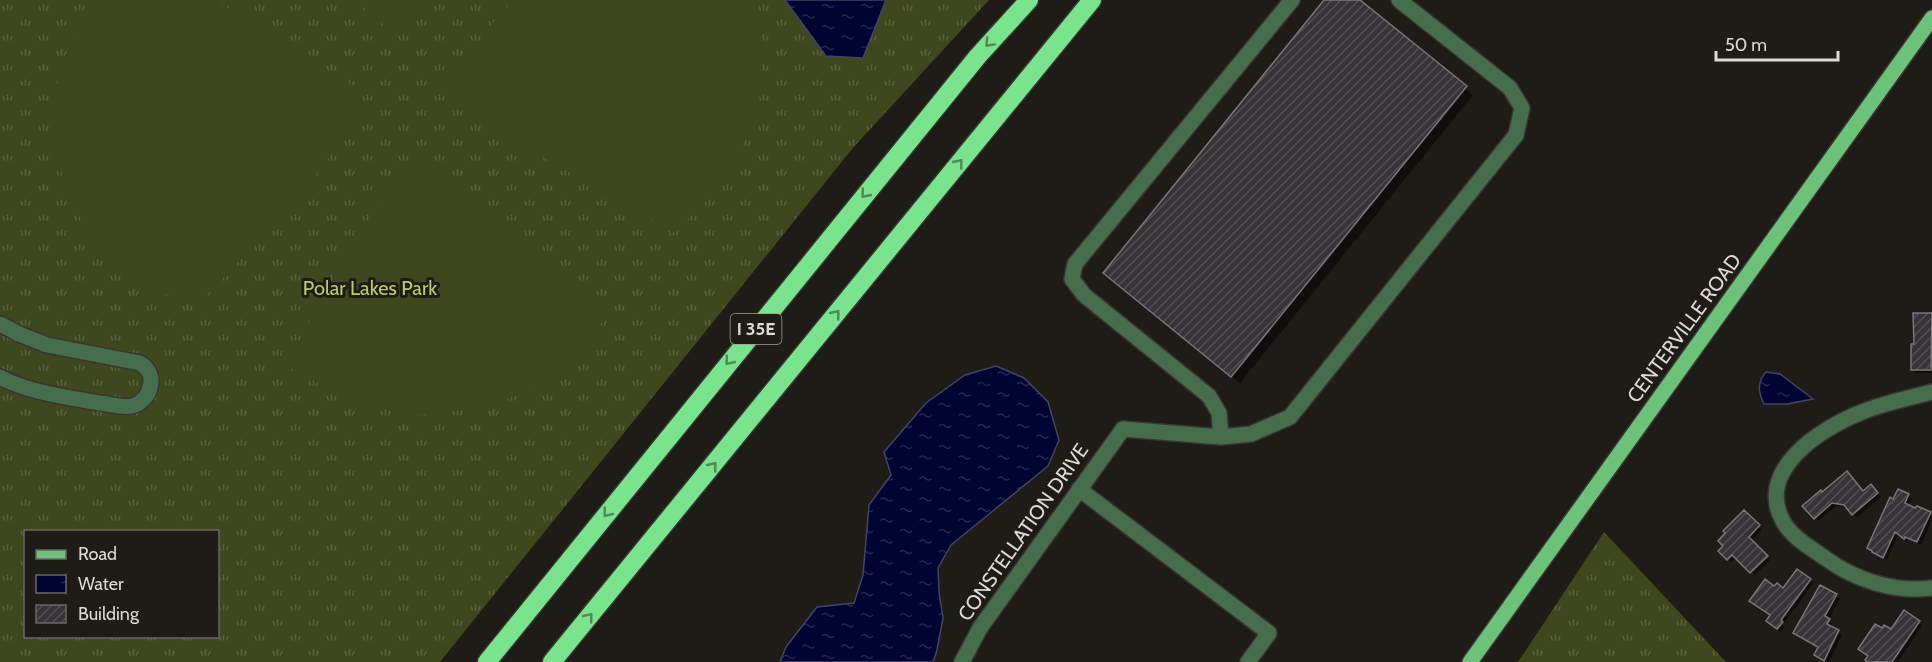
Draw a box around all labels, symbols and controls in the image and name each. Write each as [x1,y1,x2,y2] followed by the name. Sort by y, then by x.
[1716,24,1838,62] scale bar
[1725,34,1767,56] text: 50 m
[985,36,996,47] one-way arrow
[952,159,963,170] one-way arrow
[862,187,873,198] one-way arrow
[1622,249,1746,407] street label: CENTERVILLE ROAD
[303,276,437,300] park label: Polar Lakes Park
[828,310,839,321] one-way arrow
[730,314,782,344] road number: I 35E
[726,355,737,366] one-way arrow
[953,439,1093,625] street label: CONSTELLATION DRIVE
[705,461,716,472] one-way arrow
[603,507,614,518] one-way arrow
[24,530,219,638] legend
[78,543,117,565] text: Road
[78,573,124,595] text: Water
[78,603,140,625] text: Building
[582,613,593,624] one-way arrow

